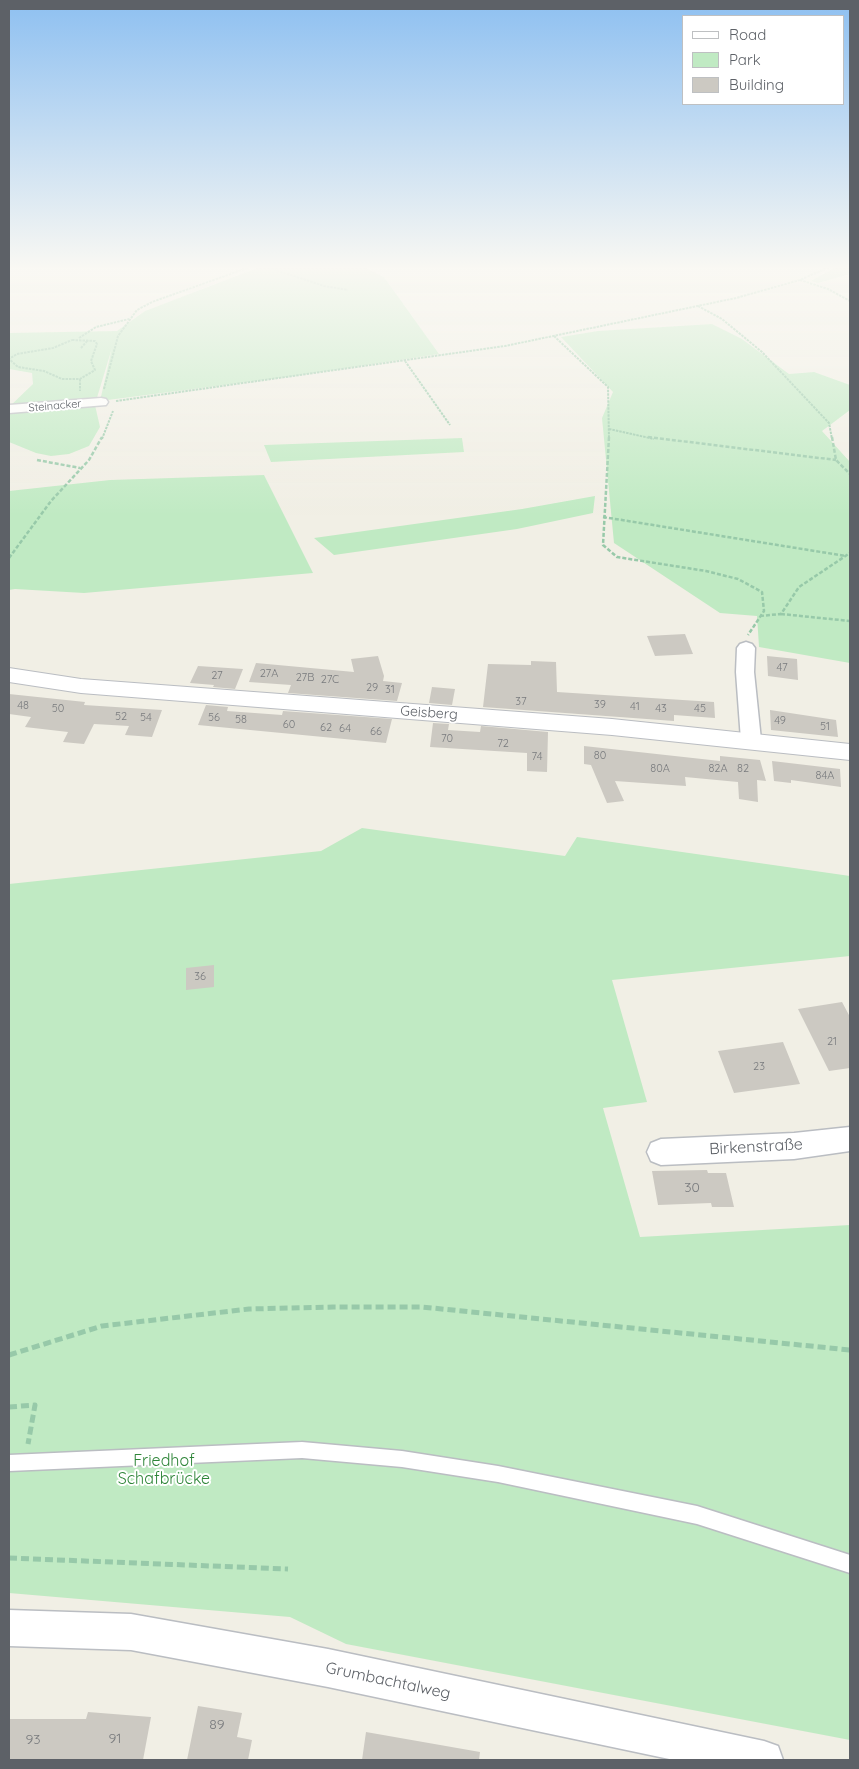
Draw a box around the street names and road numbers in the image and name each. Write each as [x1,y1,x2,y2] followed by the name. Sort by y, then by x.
[28,397,82,415] street label: Steinacker
[400,703,458,723] street label: Geisberg
[709,1135,803,1159] street label: Birkenstraße
[324,1658,452,1704] street label: Grumbachtalweg

